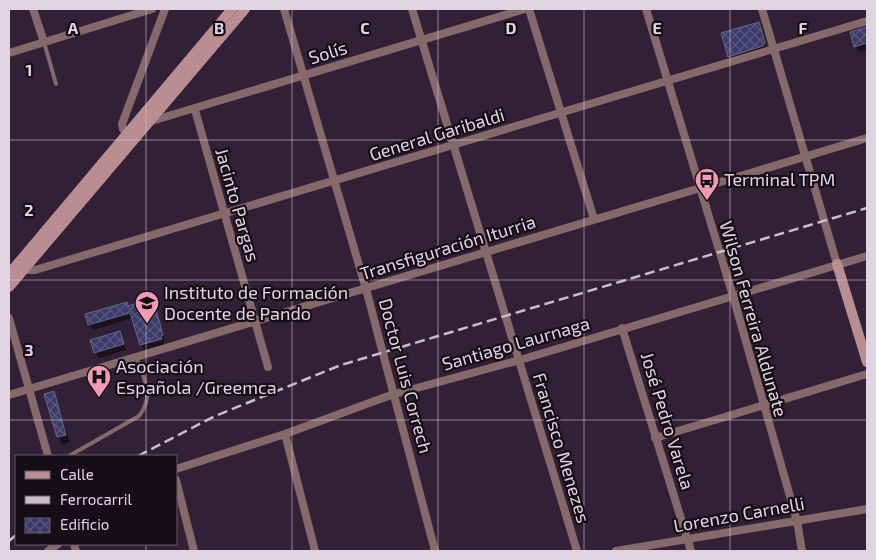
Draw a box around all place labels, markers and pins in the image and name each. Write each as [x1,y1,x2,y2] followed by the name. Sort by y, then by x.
[694,167,720,201] bus stop icon: Terminal TPM
[724,168,835,190] place label: Terminal TPM
[164,281,348,324] place label: Instituto de Formación Docente de Pando
[134,290,160,324] school or university icon: Instituto de Formación Docente de Pando
[116,355,277,398] place label: Asociación Española /Greemca
[86,364,112,398] hospital icon: Asociación Española /Greemca

